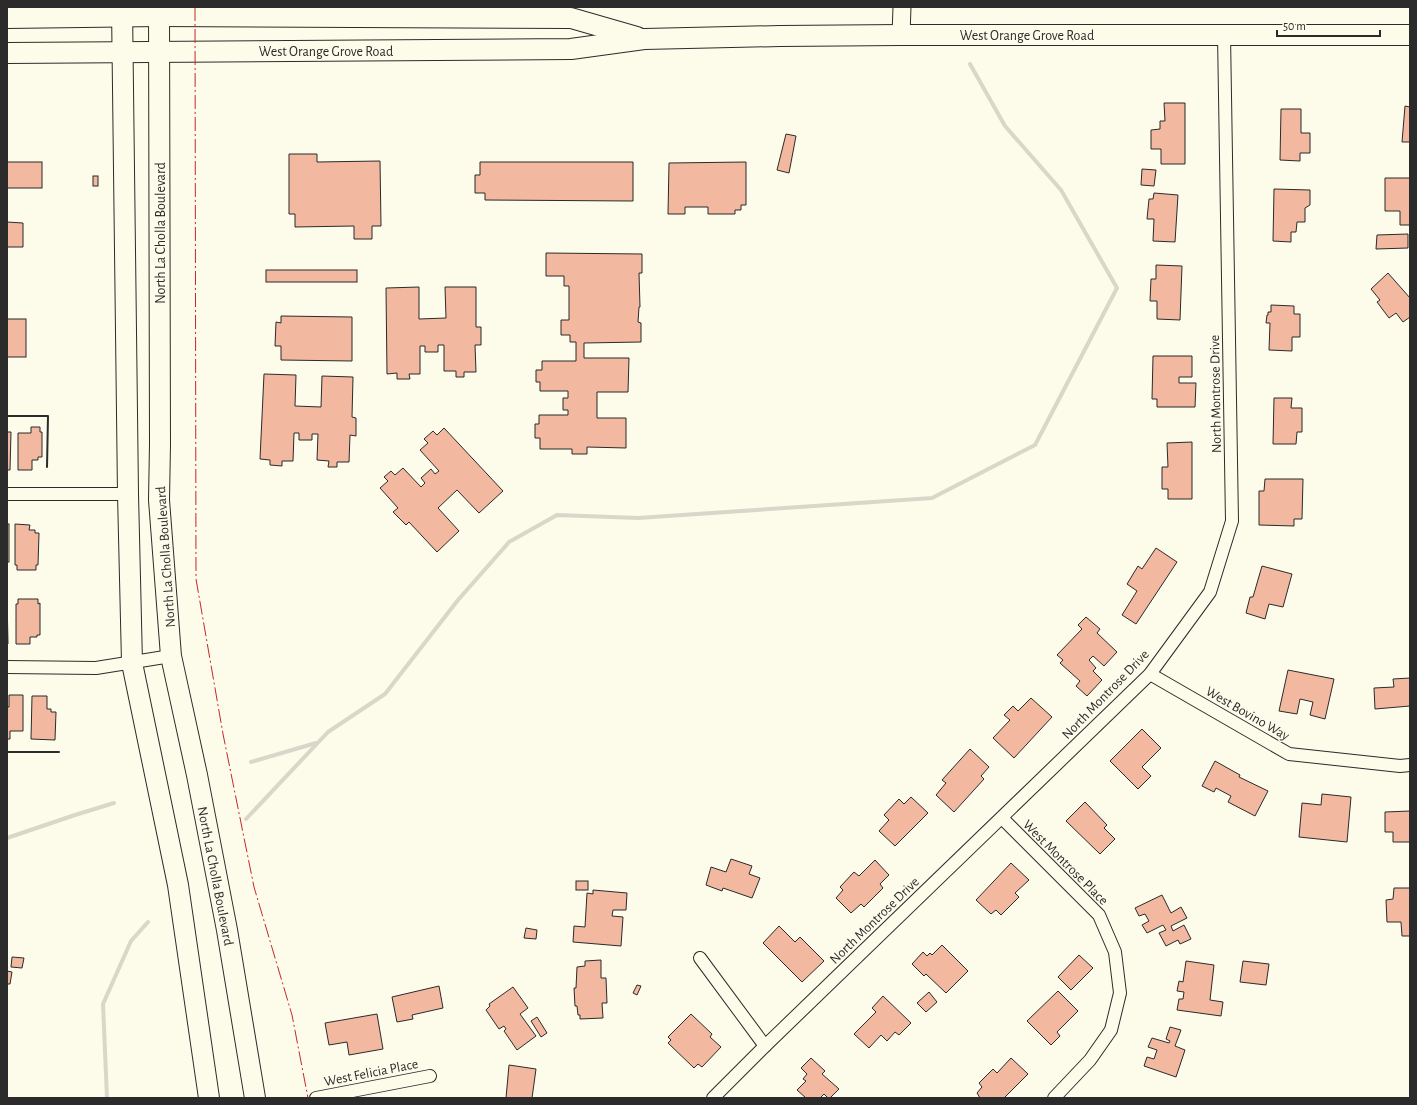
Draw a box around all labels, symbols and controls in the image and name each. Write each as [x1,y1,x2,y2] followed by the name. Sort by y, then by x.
[1277,12,1380,38] scale bar
[1283,20,1306,32] text: 50 m
[960,29,1094,43] street label: West Orange Grove Road
[259,45,393,59] street label: West Orange Grove Road
[154,162,168,304] street label: North La Cholla Boulevard
[1208,335,1224,453] street label: North Montrose Drive
[154,486,178,628] street label: North La Cholla Boulevard
[1060,647,1152,742] street label: North Montrose Drive
[1203,684,1292,743] street label: West Bovino Way
[195,805,235,947] street label: North La Cholla Boulevard
[1020,818,1110,908] street label: West Montrose Place
[827,875,922,967] street label: North Montrose Drive
[323,1057,420,1089] street label: West Felicia Place

